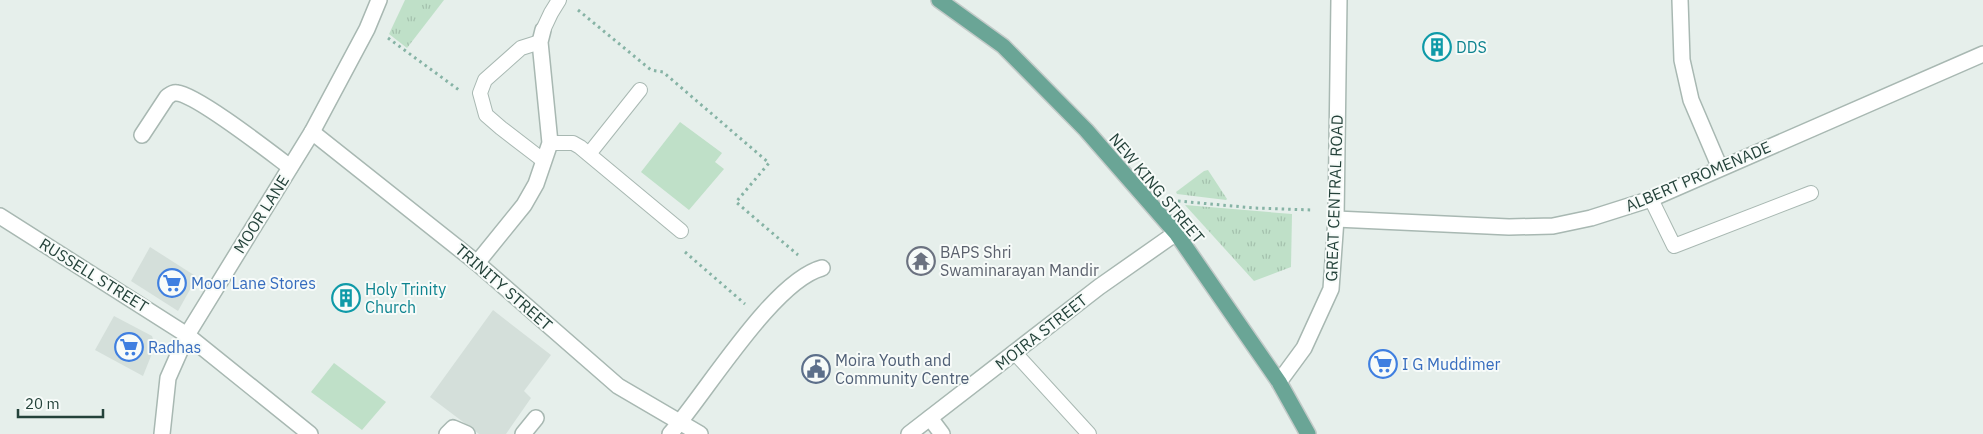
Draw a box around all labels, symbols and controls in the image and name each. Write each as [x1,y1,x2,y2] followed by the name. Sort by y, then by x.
[1422,32,1452,62] building icon: DDS
[1456,37,1487,57] place label: DDS
[1321,114,1347,282] street label: GREAT CENTRAL ROAD
[1105,129,1209,247] street label: NEW KING STREET
[1622,136,1774,216] street label: ALBERT PROMENADE
[229,171,293,257] street label: MOOR LANE
[36,233,152,317] street label: RUSSELL STREET
[451,239,557,335] street label: TRINITY STREET
[940,242,1099,280] place label: BAPS Shri Swaminarayan Mandir
[906,246,936,276] temple icon: BAPS Shri Swaminarayan Mandir
[157,268,187,298] supermarket icon: Moor Lane Stores
[191,273,316,293] place label: Moor Lane Stores
[365,279,446,317] place label: Holy Trinity Church
[331,283,361,313] building icon: Holy Trinity Church
[991,290,1091,374] street label: MOIRA STREET
[114,332,144,362] supermarket icon: Radhas
[148,337,201,357] place label: Radhas
[1368,349,1398,379] supermarket icon: I G Muddimer
[835,350,970,388] place label: Moira Youth and Community Centre
[801,354,831,384] public building icon: Moira Youth and Community Centre
[1402,354,1500,374] place label: I G Muddimer
[18,386,102,418] scale bar
[25,394,60,413] text: 20 m

